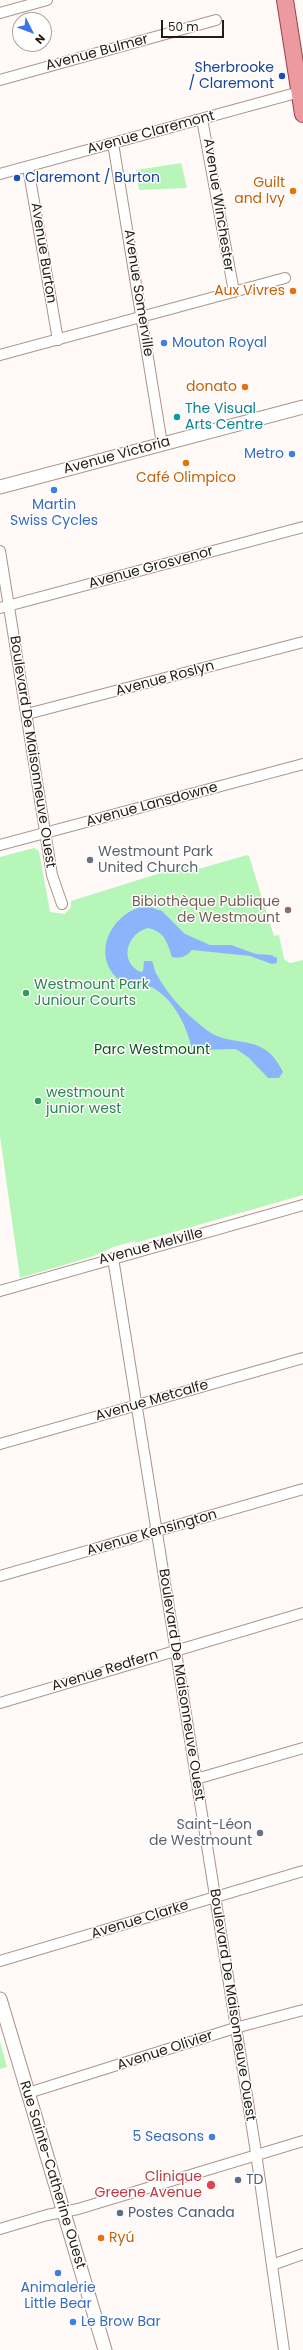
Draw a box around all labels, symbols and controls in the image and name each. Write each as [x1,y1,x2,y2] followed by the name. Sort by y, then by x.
[12,12,52,52] north arrow
[163,12,226,38] scale bar
[168,18,199,35] text: 50 m
[31,31,49,48] text: N
[44,31,150,75] street label: Avenue Bulmer
[189,60,274,92] place label: Sherbrooke / Claremont
[277,71,287,81] marker: Sherbrooke / Claremont
[85,108,217,158] street label: Avenue Claremont
[199,137,237,273] street label: Avenue Winchester
[25,170,160,186] place label: Claremont / Burton
[12,173,22,183] marker: Claremont / Burton
[234,175,285,208] place label: Guilt and Ivy
[288,186,298,196] marker: Guilt and Ivy
[27,201,59,305] street label: Avenue Burton
[120,228,156,358] street label: Avenue Somerville
[214,283,285,299] place label: Aux Vivres
[288,286,298,296] marker: Aux Vivres
[172,335,267,351] place label: Mouton Royal
[159,338,169,348] marker: Mouton Royal
[186,379,237,395] place label: donato
[240,382,250,392] marker: donato
[185,401,263,434] place label: The Visual Arts Centre
[172,412,182,422] marker: The Visual Arts Centre
[62,434,172,478] street label: Avenue Victoria
[244,446,284,462] place label: Metro
[287,449,297,459] marker: Metro
[181,458,191,468] marker: Café Olimpico
[136,470,236,486] place label: Café Olimpico
[49,485,59,495] marker: Martin Swiss Cycles
[10,497,98,530] place label: Martin Swiss Cycles
[87,543,215,593] street label: Avenue Grosvenor
[5,635,59,869] street label: Boulevard De Maisonneuve Ouest
[114,658,216,700] street label: Avenue Roslyn
[84,779,220,831] street label: Avenue Lansdowne
[98,844,213,876] place label: Westmount Park United Church
[85,855,95,865] marker: Westmount Park United Church
[132,894,280,926] place label: Bibiothèque Publique de Westmount
[283,905,293,915] marker: Bibiothèque Publique de Westmount
[34,977,149,1010] place label: Westmount Park Juniour Courts
[21,988,31,998] marker: Westmount Park Juniour Courts
[94,1042,210,1058] park label: Parc Westmount
[46,1085,125,1118] place label: westmount junior west
[33,1096,43,1106] marker: westmount junior west
[97,1225,205,1269] street label: Avenue Melville
[94,1377,210,1425] street label: Avenue Metcalfe
[85,1506,219,1560] street label: Avenue Kensington
[154,1568,208,1802] street label: Boulevard De Maisonneuve Ouest
[50,1647,160,1695] street label: Avenue Redfern
[149,1817,252,1850] place label: Saint-Léon de Westmount
[255,1828,265,1838] marker: Saint-Léon de Westmount
[205,1888,259,2122] street label: Boulevard De Maisonneuve Ouest
[89,1897,191,1943] street label: Avenue Clarke
[115,2028,215,2074] street label: Avenue Olivier
[15,2079,89,2271] street label: Rue Sainte-Catherine Ouest
[133,2129,204,2145] place label: 5 Seasons
[207,2132,217,2142] marker: 5 Seasons
[95,2169,202,2202] place label: Clinique Greene Avenue
[246,2172,263,2188] place label: TD
[233,2175,243,2185] marker: TD
[205,2179,217,2191] marker: Clinique Greene Avenue
[128,2205,235,2221] place label: Postes Canada
[115,2208,125,2218] marker: Postes Canada
[109,2230,134,2246] place label: Ryú
[96,2233,106,2243] marker: Ryú
[53,2268,63,2278] marker: Animalerie Little Bear
[20,2280,96,2312] place label: Animalerie Little Bear
[81,2314,161,2330] place label: Le Brow Bar
[68,2317,78,2327] marker: Le Brow Bar

